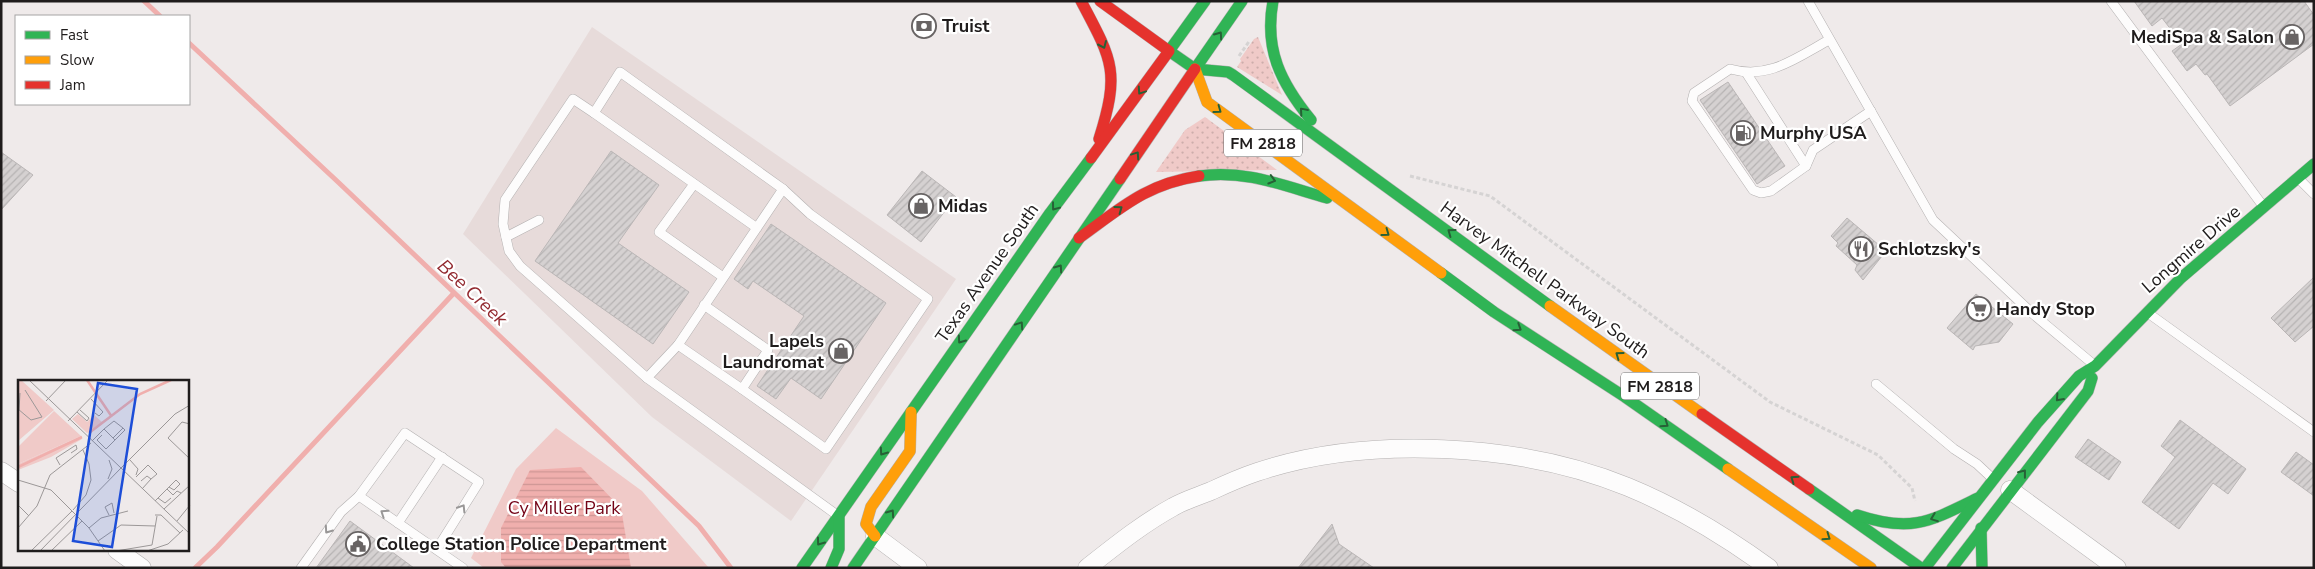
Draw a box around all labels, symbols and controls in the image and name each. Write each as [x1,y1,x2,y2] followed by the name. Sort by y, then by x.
[911,13,937,39] bank icon: Truist
[942,14,990,38] place label: Truist
[15,15,190,105] legend
[2279,24,2305,50] shop icon: MediSpa & Salon
[60,25,89,45] text: Fast
[2131,25,2274,49] place label: MediSpa & Salon
[1213,32,1222,41] one-way arrow
[1097,40,1108,49] one-way arrow
[60,50,95,70] text: Slow
[59,75,86,95] text: Jam
[1138,86,1147,95] one-way arrow
[1212,104,1222,113] one-way arrow
[1299,107,1308,116] one-way arrow
[1730,120,1756,146] fuel station icon: Murphy USA
[1760,121,1867,145] place label: Murphy USA
[1224,130,1302,156] road number: FM 2818
[1130,151,1139,160] one-way arrow
[1267,175,1276,185] one-way arrow
[908,193,934,219] shop icon: Midas
[938,194,988,218] place label: Midas
[1435,196,1655,364] street label: Harvey Mitchell Parkway South
[930,199,1044,347] street label: Texas Avenue South
[2137,200,2245,298] street label: Longmire Drive
[1052,201,1061,211] one-way arrow
[1113,207,1122,215] one-way arrow
[1380,227,1390,236] one-way arrow
[1447,229,1456,238] one-way arrow
[1848,236,1874,262] restaurant icon: Schlotzsky's
[1878,237,1981,261] place label: Schlotzsky's
[432,254,513,332] water label: Bee Creek
[1053,264,1062,274] one-way arrow
[1966,296,1992,322] supermarket icon: Handy Stop
[1996,297,2095,321] place label: Handy Stop
[1014,321,1023,331] one-way arrow
[1513,321,1522,331] one-way arrow
[722,329,824,374] place label: Lapels Laundromat
[958,334,968,343] one-way arrow
[828,338,854,364] shop icon: Lapels Laundromat
[1616,353,1625,361] one-way arrow
[1621,372,1699,400] road number: FM 2818
[18,380,189,552] inset map
[2056,393,2065,402] one-way arrow
[1659,418,1669,427] one-way arrow
[880,447,889,456] one-way arrow
[2017,470,2025,479] one-way arrow
[1791,476,1800,485] one-way arrow
[508,496,621,520] park label: Cy Miller Park
[456,504,466,513] one-way arrow
[380,510,389,519] one-way arrow
[885,510,894,519] one-way arrow
[1930,512,1939,522] one-way arrow
[325,524,334,534] one-way arrow
[345,531,371,557] public building icon: College Station Police Department
[1821,531,1831,540] one-way arrow
[376,532,666,556] place label: College Station Police Department
[817,536,826,546] one-way arrow

